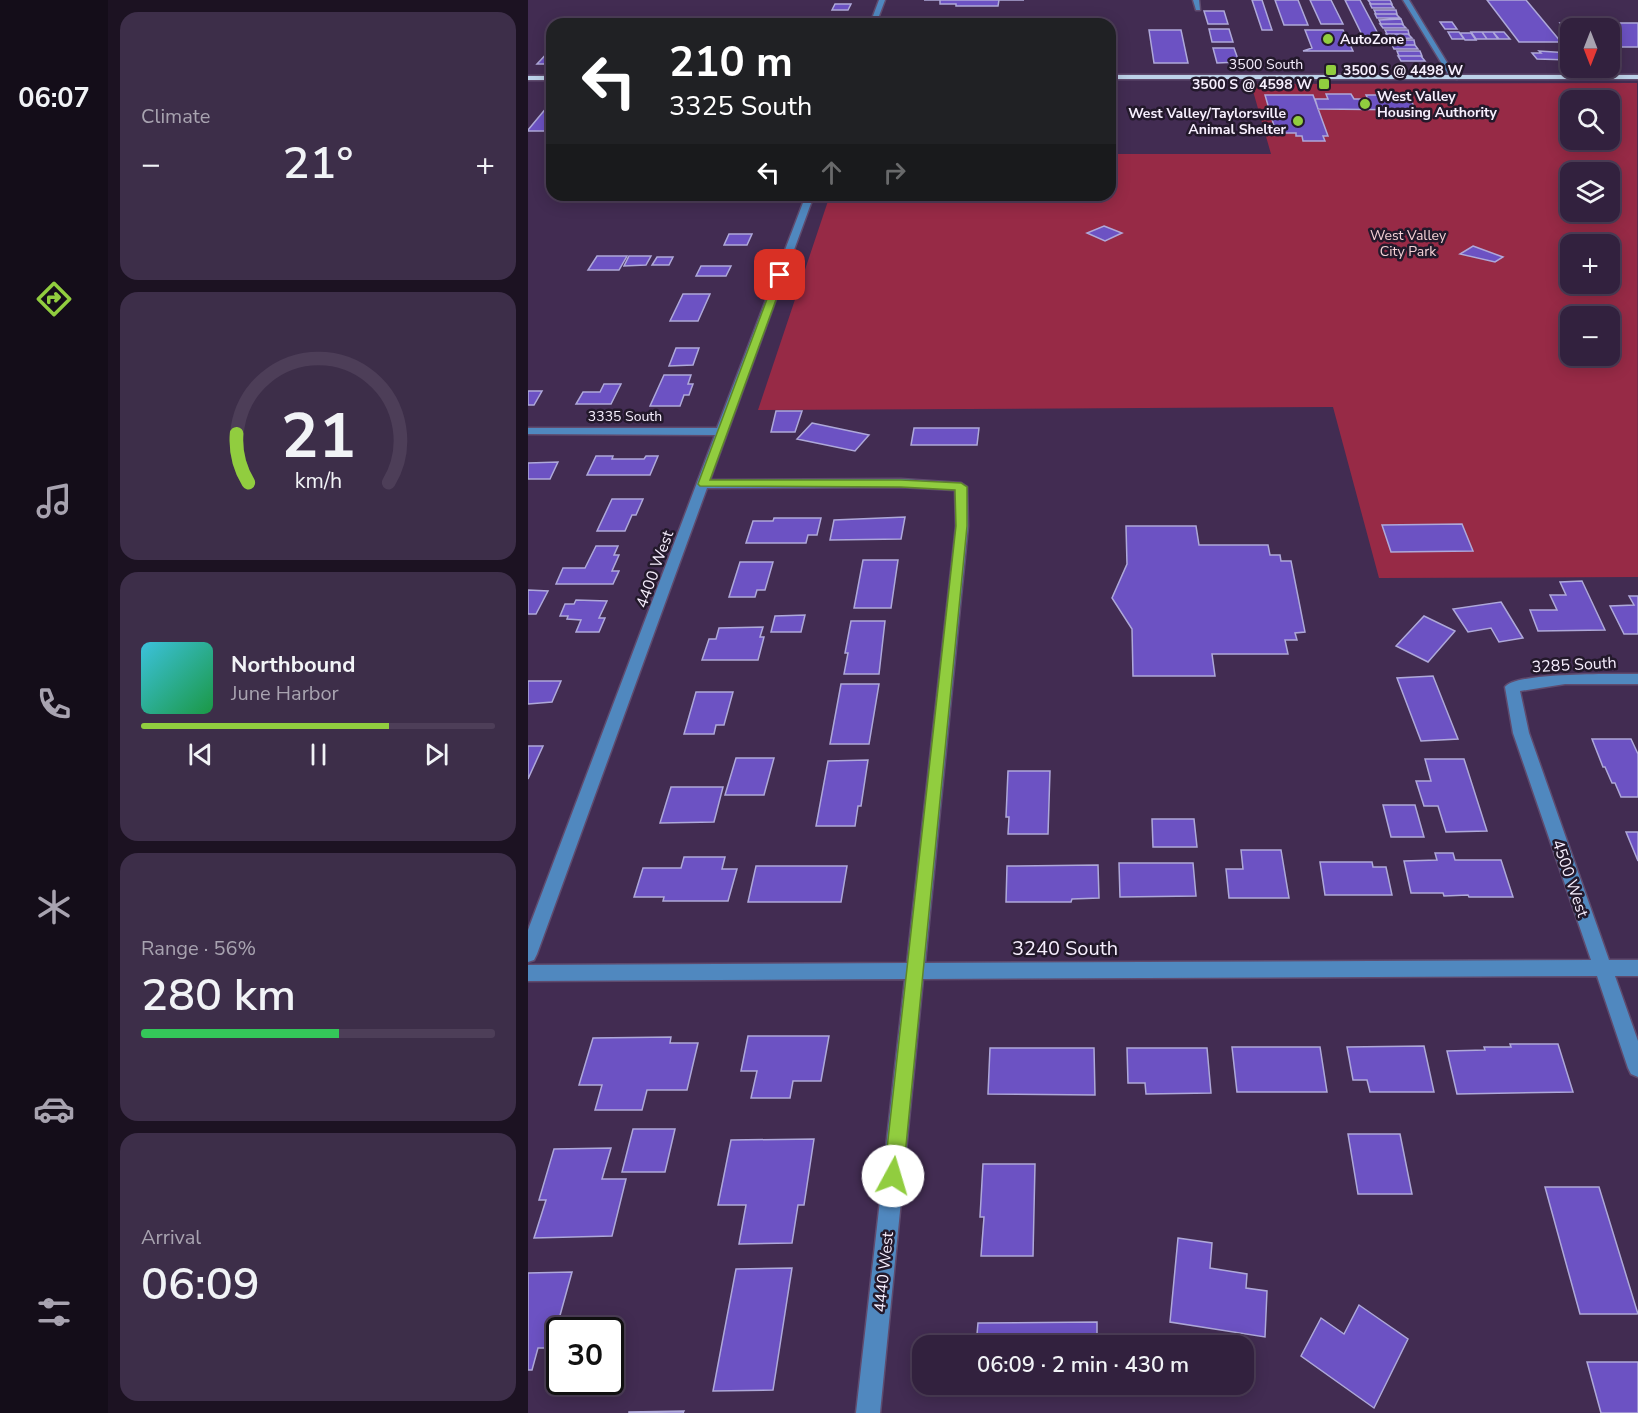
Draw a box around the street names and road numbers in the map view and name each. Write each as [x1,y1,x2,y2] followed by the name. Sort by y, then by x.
[1229,55,1303,74] street label: 3500 South
[588,407,662,426] street label: 3335 South
[631,527,679,611] street label: 4400 West
[1531,652,1617,678] street label: 3285 South
[1546,836,1594,921] street label: 4500 West
[1012,935,1118,962] street label: 3240 South
[869,1230,899,1313] street label: 4440 West

